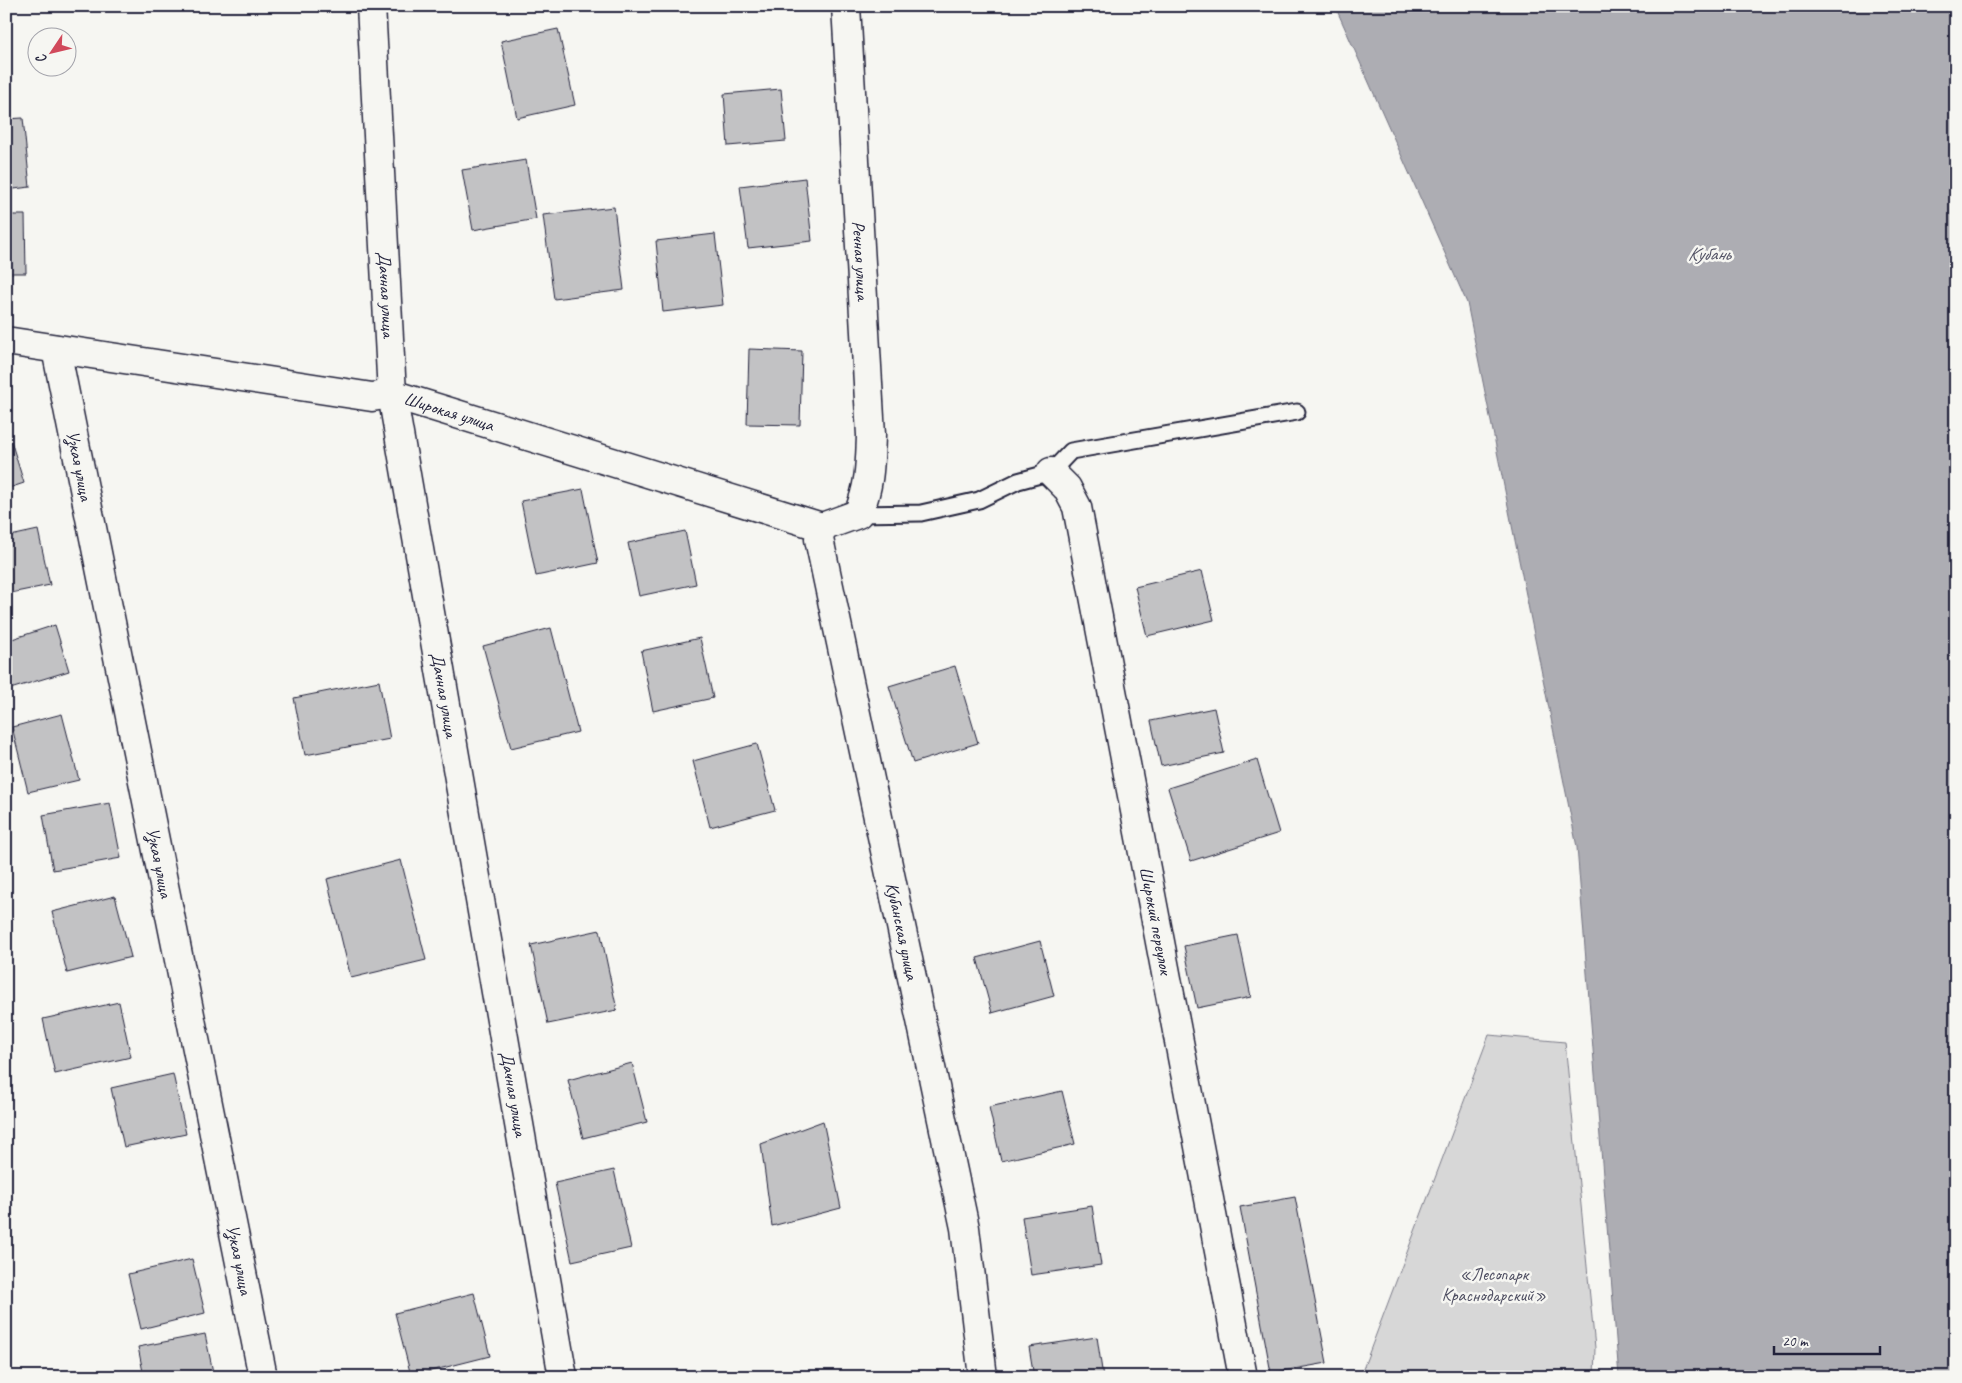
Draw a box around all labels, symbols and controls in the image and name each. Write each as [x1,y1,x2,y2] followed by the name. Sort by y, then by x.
[28,28,78,78] north arrow
[32,50,51,67] text: С
[848,220,874,302] street label: Речная улица
[1688,242,1732,266] water label: Кубань
[373,251,400,340] street label: Дачная улица
[401,387,498,436] street label: Широкая улица
[62,429,98,504] street label: Узкая улица
[426,651,463,741] street label: Дачная улица
[142,826,178,901] street label: Узкая улица
[1135,865,1177,978] street label: Широкий переулок
[881,880,923,983] street label: Кубанская улица
[496,1050,532,1140] street label: Дачная улица
[222,1223,258,1298] street label: Узкая улица
[1442,1263,1547,1306] park label: «Лесопарк Краснодарский»
[1774,1323,1881,1355] scale bar
[1782,1332,1809,1351] text: 20 m

